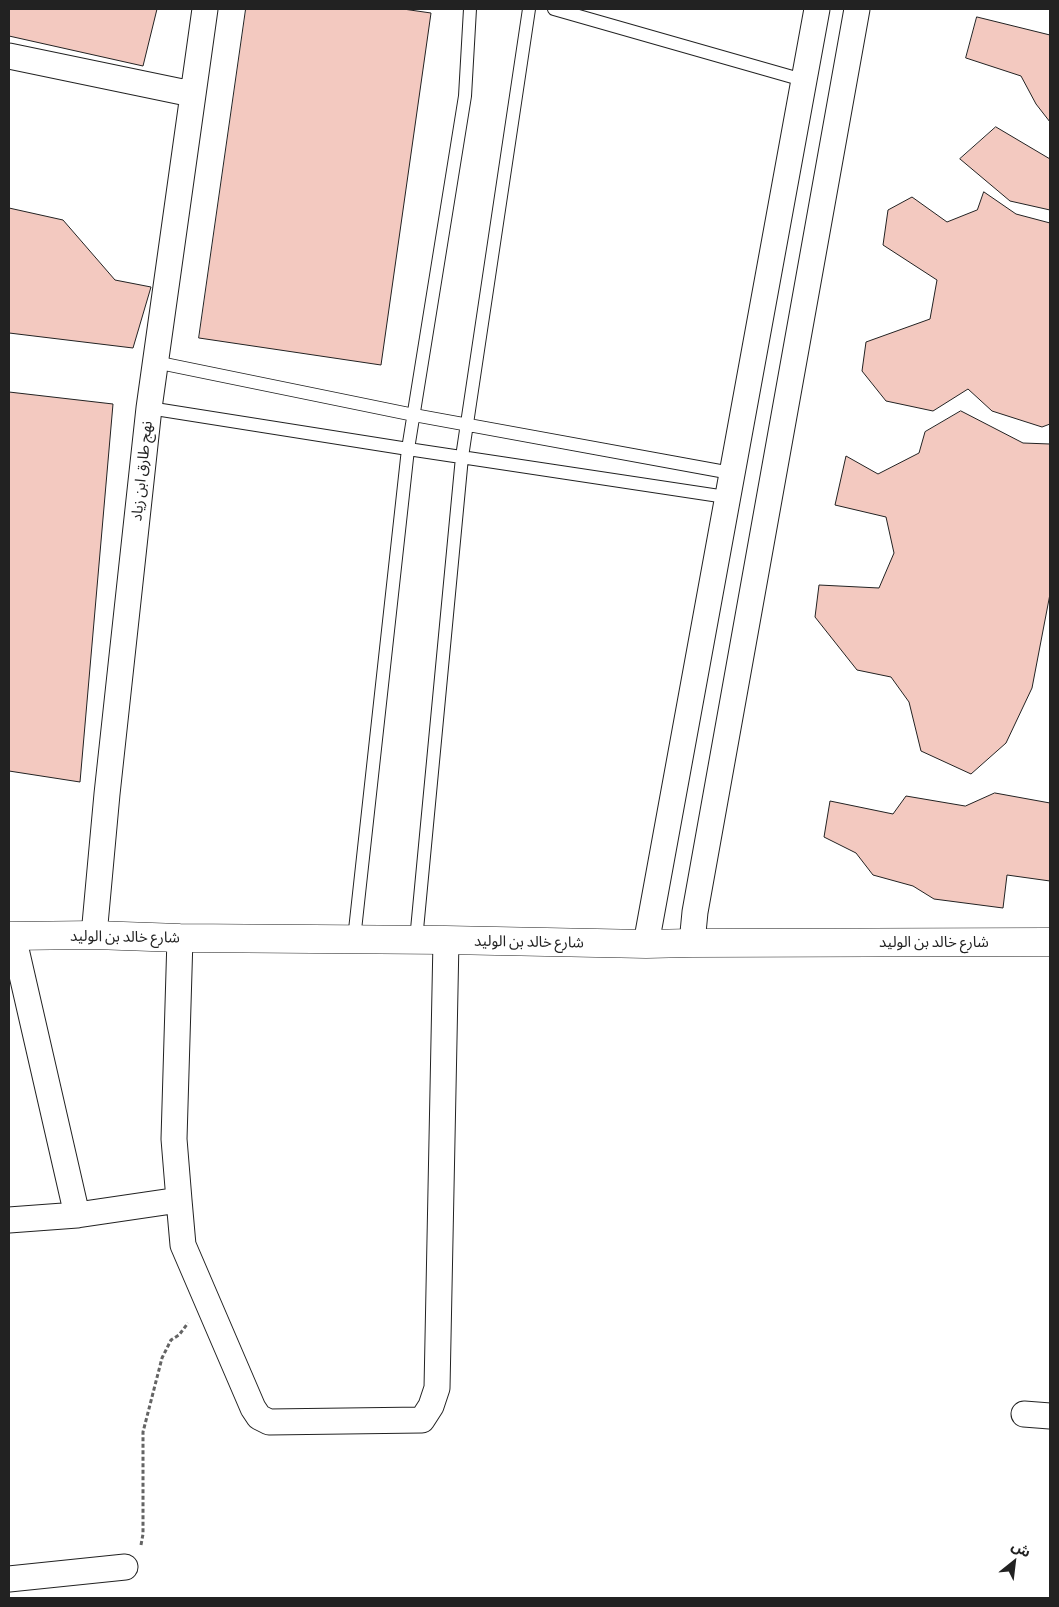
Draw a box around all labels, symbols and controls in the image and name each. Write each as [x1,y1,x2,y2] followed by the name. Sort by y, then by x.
[128,420,156,522] street label: نهج طارق ابن زياد
[70,927,180,947] street label: شارع خالد بن الوليد
[474,932,584,952] street label: شارع خالد بن الوليد
[879,933,989,951] street label: شارع خالد بن الوليد
[989,1537,1039,1587] north arrow
[1009,1537,1034,1561] text: ش

